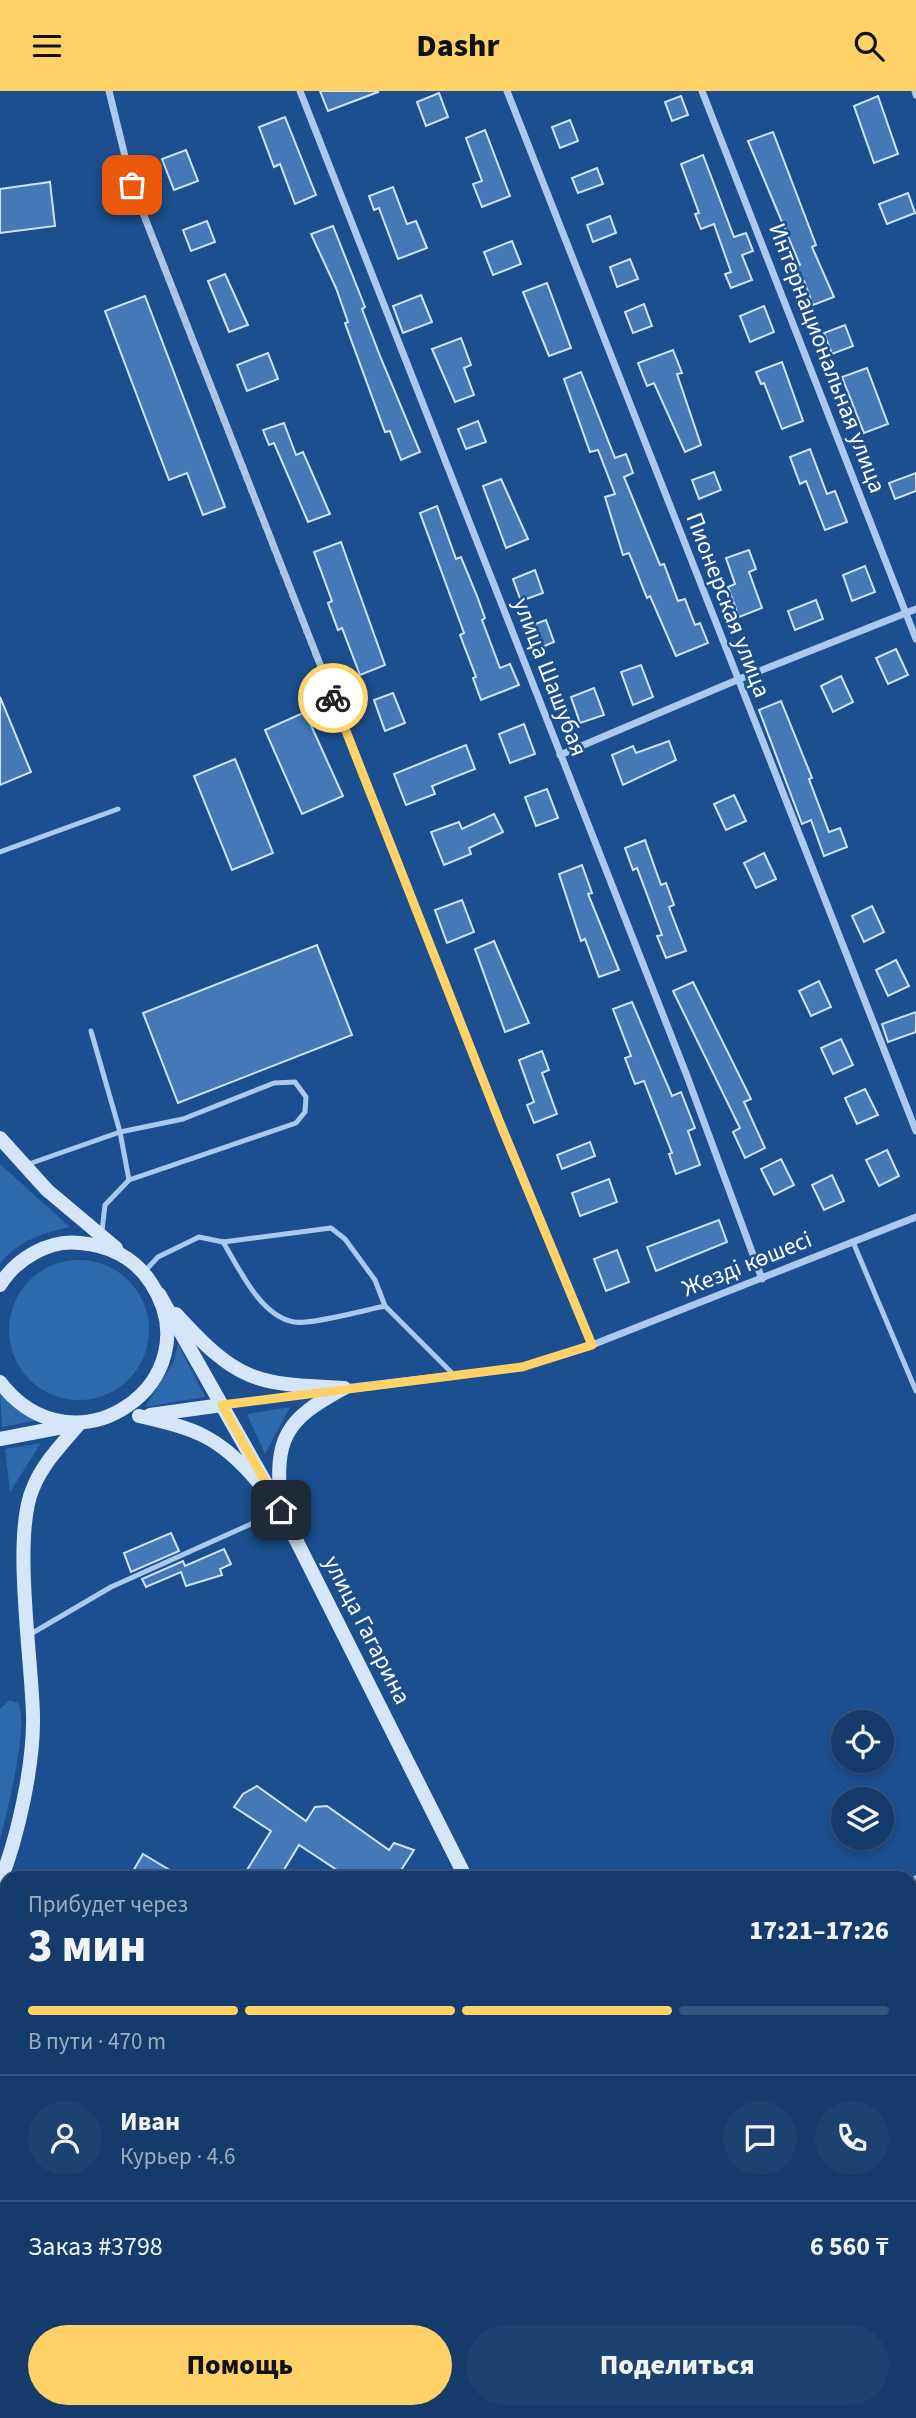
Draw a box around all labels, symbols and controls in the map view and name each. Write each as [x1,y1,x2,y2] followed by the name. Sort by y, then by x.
[416,23,500,69] text: Dashr
[28,27,66,65] icon: menu
[850,27,888,65] icon: search
[102,155,162,215] pin
[113,166,151,204] icon: bag
[759,218,895,498] street label: Интернациональная улица
[677,507,779,703] street label: Пионерская улица
[504,593,596,761] street label: улица Шашубая
[298,663,368,733] courier
[314,679,352,717] icon: bike
[677,1222,817,1306] street label: Жезді көшесі
[251,1480,311,1540] pin
[262,1491,300,1529] icon: home
[314,1549,420,1711] street label: улица Гагарина
[831,1710,894,1850] map controls
[831,1710,894,1773] button: locate
[831,1787,894,1850] button: layers
[28,1888,188,1921] text: Прибудет через
[749,1912,889,1949] text: 17:21–17:26
[28,1914,146,1979] text: 3 мин
[28,2025,166,2058] text: В пути · 470 m
[28,2101,102,2175] button: person
[723,2101,797,2175] button: chat
[815,2101,889,2175] button: phone
[120,2103,180,2140] text: Иван
[120,2140,235,2173] text: Курьер · 4.6
[28,2228,163,2265] text: Заказ #3798
[810,2228,889,2265] text: 6 560 ₸
[28,2325,452,2405] button: Помощь
[466,2325,889,2405] button: Поделиться

